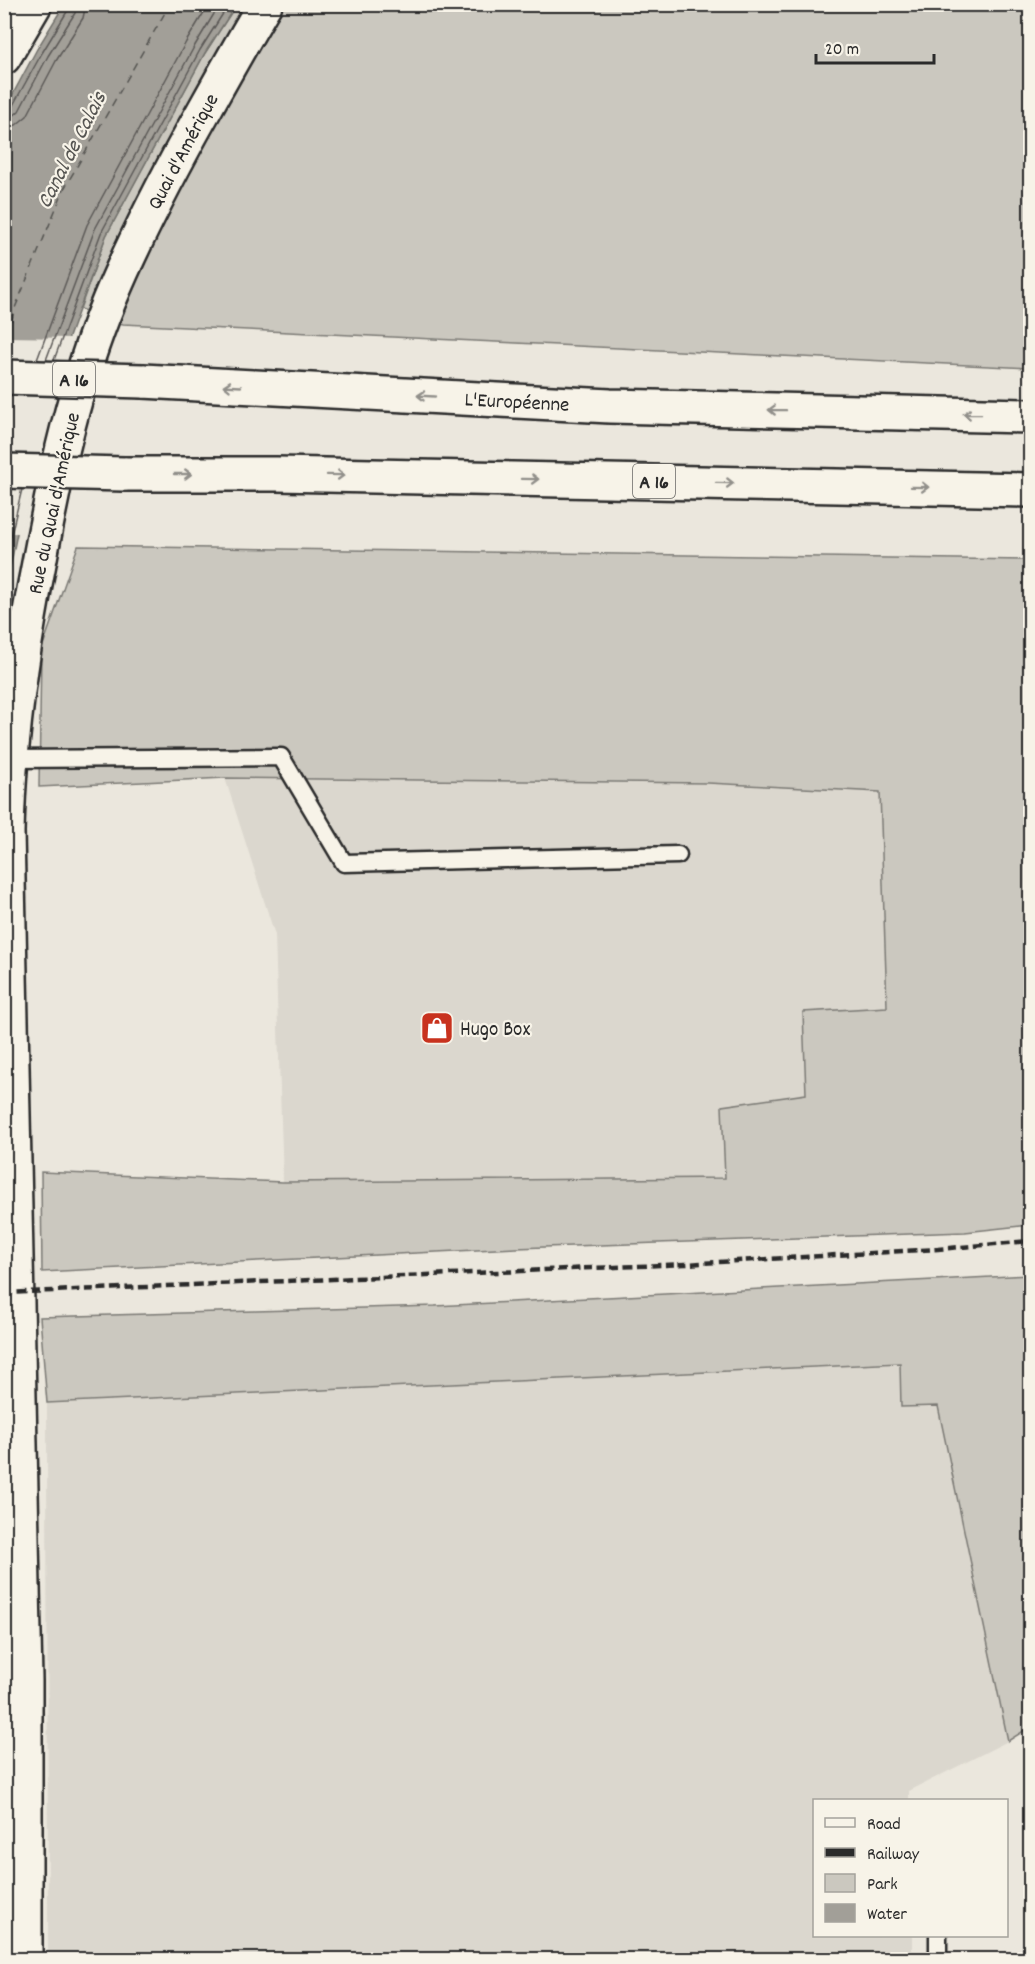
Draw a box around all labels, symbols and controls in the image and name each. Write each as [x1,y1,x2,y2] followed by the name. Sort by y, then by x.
[816,27,934,65] scale bar
[825,38,859,63] text: 20 m
[30,86,116,214] water label: Canal de Calais
[141,89,228,216] street label: Quai d'Amérique
[53,362,95,396] road number: A 16
[222,380,242,391] one-way arrow
[464,386,570,422] street label: L'Européenne
[417,391,437,402] one-way arrow
[768,404,788,416] one-way arrow
[963,409,983,420] one-way arrow
[22,410,90,597] street label: Rue du Quai d'Amérique
[633,464,675,498] road number: A 16
[172,468,192,480] one-way arrow
[325,469,345,481] one-way arrow
[520,473,540,484] one-way arrow
[715,477,735,488] one-way arrow
[910,482,930,493] one-way arrow
[419,1010,455,1046] shop icon: Hugo Box
[460,1016,530,1046] place label: Hugo Box
[813,1799,1008,1937] legend
[867,1813,901,1838] text: Road
[867,1843,920,1868] text: Railway
[867,1873,898,1898] text: Park
[867,1903,907,1928] text: Water

